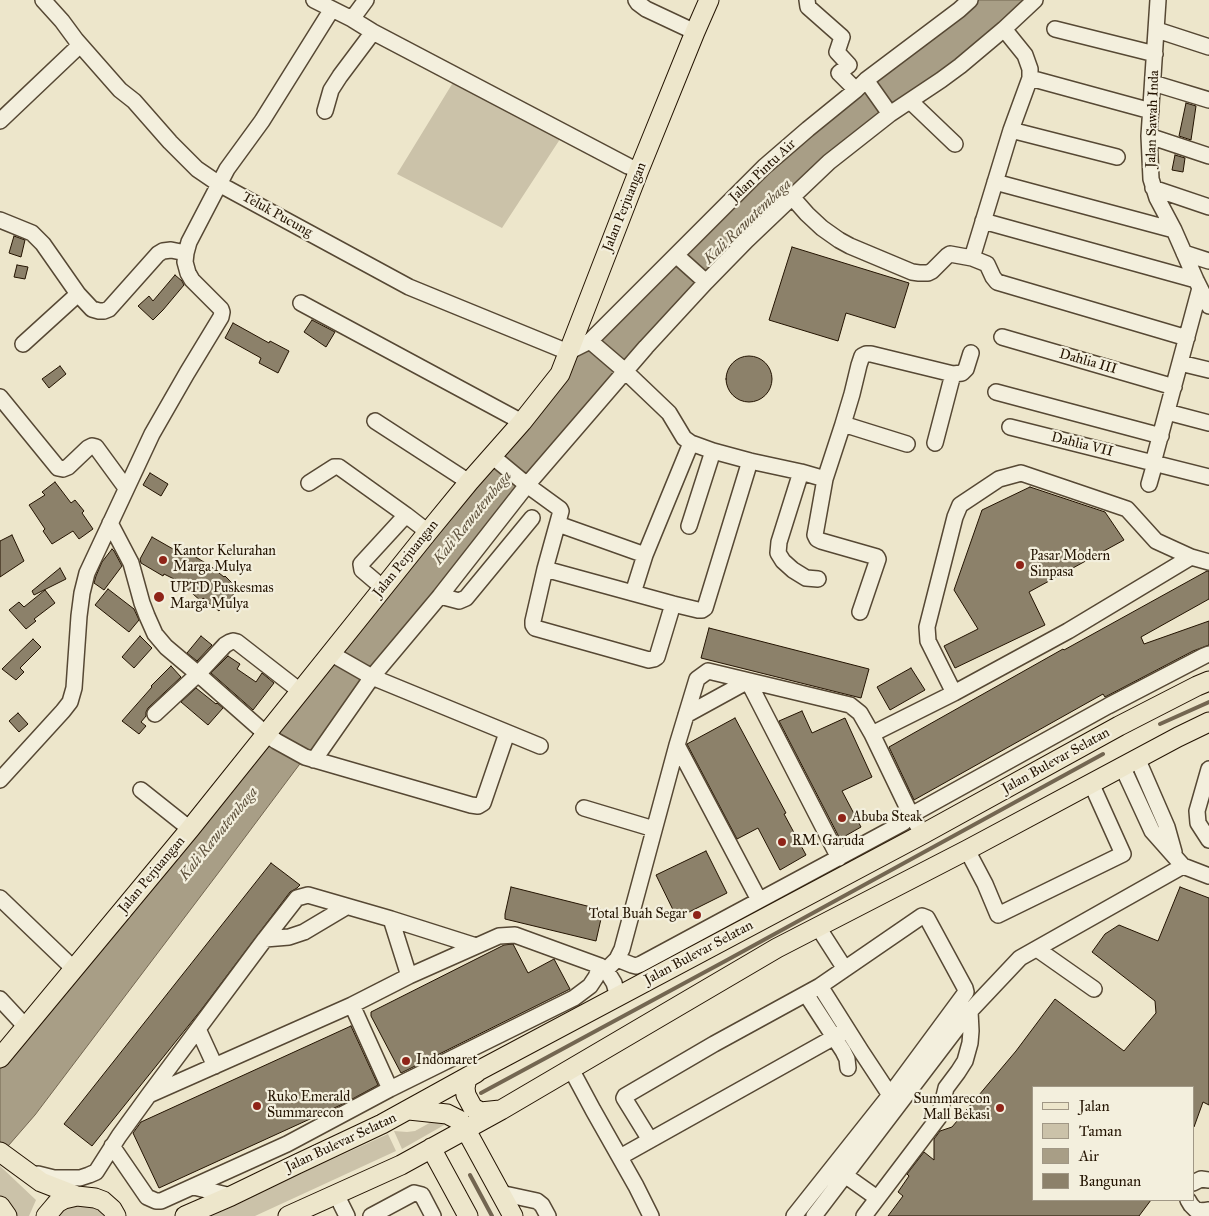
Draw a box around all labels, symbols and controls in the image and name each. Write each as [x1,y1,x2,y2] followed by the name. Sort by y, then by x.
[1143,70,1163,168] street label: Jalan Sawah Inda
[726,136,800,206] street label: Jalan Pintu Air
[599,160,651,254] street label: Jalan Perjuangan
[700,176,796,268] water label: Kali Rawatembaga
[239,189,315,241] street label: Teluk Pucung
[1057,346,1119,378] street label: Dahlia III
[1049,429,1115,461] street label: Dahlia VII
[430,468,516,568] water label: Kali Rawatembaga
[370,517,442,601] street label: Jalan Perjuangan
[173,544,276,576] place label: Kantor Kelurahan Marga Mulya
[1030,549,1110,582] place label: Pasar Modern Sinpasa
[157,554,169,566] marker: Kantor Kelurahan Marga Mulya
[1014,559,1026,571] marker: Pasar Modern Sinpasa
[170,581,274,614] place label: UPTD Puskesmas Marga Mulya
[152,590,166,604] marker: UPTD Puskesmas Marga Mulya
[999,724,1113,798] street label: Jalan Bulevar Selatan
[176,784,262,884] water label: Kali Rawatembaga
[852,810,923,826] place label: Abuba Steak
[836,812,848,824] marker: Abuba Steak
[115,833,189,917] street label: Jalan Perjuangan
[792,834,864,850] place label: RM. Garuda
[776,836,788,848] marker: RM. Garuda
[589,907,687,923] place label: Total Buah Segar
[691,909,703,921] marker: Total Buah Segar
[642,917,756,989] street label: Jalan Bulevar Selatan
[416,1053,477,1069] place label: Indomaret
[400,1055,412,1067] marker: Indomaret
[1032,1086,1194,1201] legend
[267,1090,350,1122] place label: Ruko Emerald Summarecon
[913,1092,990,1124] place label: Summarecon Mall Bekasi
[1079,1097,1110,1115] text: Jalan
[251,1100,263,1112] marker: Ruko Emerald Summarecon
[994,1102,1006,1114] marker: Summarecon Mall Bekasi
[283,1110,399,1176] street label: Jalan Bulevar Selatan
[1079,1122,1122,1140] text: Taman
[1079,1147,1099,1165] text: Air
[1079,1172,1141,1190] text: Bangunan

